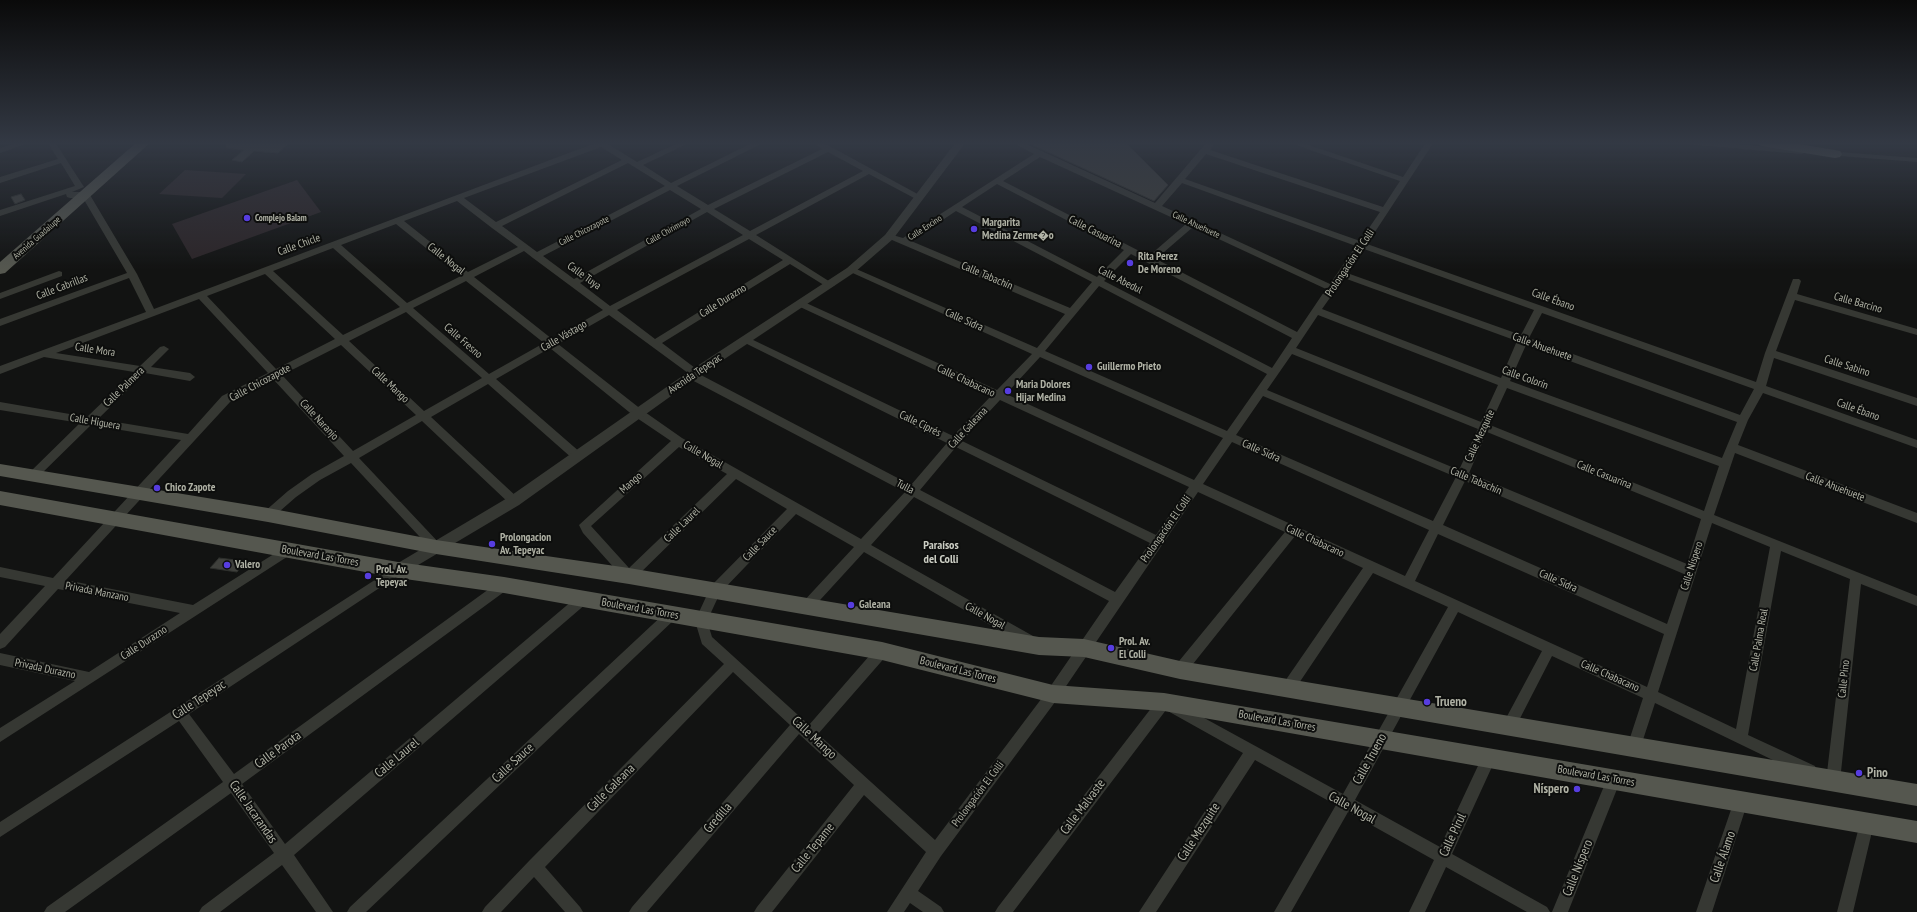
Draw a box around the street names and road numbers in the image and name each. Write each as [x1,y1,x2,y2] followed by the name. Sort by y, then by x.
[1171,209,1221,241] street label: Calle Ahuehuete
[906,213,944,243] street label: Calle Encino
[1066,213,1124,251] street label: Calle Casuarina
[11,214,63,262] street label: Avenida Guadalupe
[557,214,611,248] street label: Calle Chicozapote
[644,214,692,248] street label: Calle Chirimoyo
[1323,227,1377,299] street label: Prolongación El Colli
[276,231,322,259] street label: Calle Chicle
[425,240,467,278] street label: Calle Nogal
[565,259,603,293] street label: Calle Tuya
[959,259,1015,293] street label: Calle Tabachín
[1096,263,1144,297] street label: Calle Abedul
[34,271,90,303] street label: Calle Cabrillas
[697,281,749,321] street label: Calle Durazno
[1530,286,1576,314] street label: Calle Ébano
[1832,290,1884,316] street label: Calle Barcino
[943,306,985,334] street label: Calle Sidra
[539,318,589,354] street label: Calle Vástago
[441,321,485,361] street label: Calle Fresno
[1510,330,1574,364] street label: Calle Ahuehuete
[74,340,116,360] street label: Calle Mora
[665,351,725,397] street label: Avenida Tepeyac
[1823,352,1871,380] street label: Calle Sabino
[227,361,293,405] street label: Calle Chicozapote
[935,362,997,400] street label: Calle Chabacano
[101,364,147,410] street label: Calle Palmera
[368,364,412,406] street label: Calle Mango
[1500,364,1550,392] street label: Calle Colorín
[1835,396,1881,424] street label: Calle Ébano
[297,397,341,443] street label: Calle Naranjo
[945,405,991,451] street label: Calle Galeana
[897,408,943,440] street label: Calle Ciprés
[1462,408,1498,464] street label: Calle Mezquite
[69,411,121,433] street label: Calle Higuera
[1240,437,1282,465] street label: Calle Sidra
[681,438,725,472] street label: Calle Nogal
[1575,458,1633,492] street label: Calle Casuarina
[1448,464,1504,498] street label: Calle Tabachín
[617,469,645,497] street label: Mango
[1804,470,1866,504] street label: Calle Ahuehuete
[894,477,916,497] street label: Tulla
[1138,493,1194,565] street label: Prolongación El Colli
[661,505,703,545] street label: Calle Laurel
[1284,522,1346,560] street label: Calle Chabacano
[740,524,780,564] street label: Calle Sauce
[1678,540,1706,592] street label: Calle Níspero
[280,543,360,569] street label: Boulevard Las Torres
[1537,567,1579,595] street label: Calle Sidra
[64,579,130,605] street label: Privada Manzano
[600,596,680,622] street label: Boulevard Las Torres
[963,600,1007,632] street label: Calle Nogal
[1747,608,1771,672] street label: Calle Palma Real
[118,623,170,663] street label: Calle Durazno
[919,654,997,686] street label: Boulevard Las Torres
[13,656,77,682] street label: Privada Durazno
[1579,657,1641,695] street label: Calle Chabacano
[1835,659,1853,699] street label: Calle Pino
[169,677,229,723] street label: Calle Tepeyac
[1237,708,1317,734] street label: Boulevard Las Torres
[788,713,840,763] street label: Calle Mango
[252,728,304,772] street label: Calle Parota
[1350,731,1390,787] street label: Calle Trueno
[372,735,422,781] street label: Calle Laurel
[489,740,537,786] street label: Calle Sauce
[949,759,1007,829] street label: Prolongación El Colli
[584,761,638,815] street label: Calle Galeana
[1556,763,1636,789] street label: Boulevard Las Torres
[1057,776,1109,838] street label: Calle Malvaste
[226,778,280,846] street label: Calle Jacarandas
[1326,789,1378,827] street label: Calle Nogal
[701,800,735,836] street label: Gredilla
[1174,800,1224,864] street label: Calle Mezquite
[1436,811,1470,859] street label: Calle Pirul
[788,820,838,876] street label: Calle Tepame
[1707,829,1739,885] street label: Calle Álamo
[1560,837,1596,899] street label: Calle Níspero

